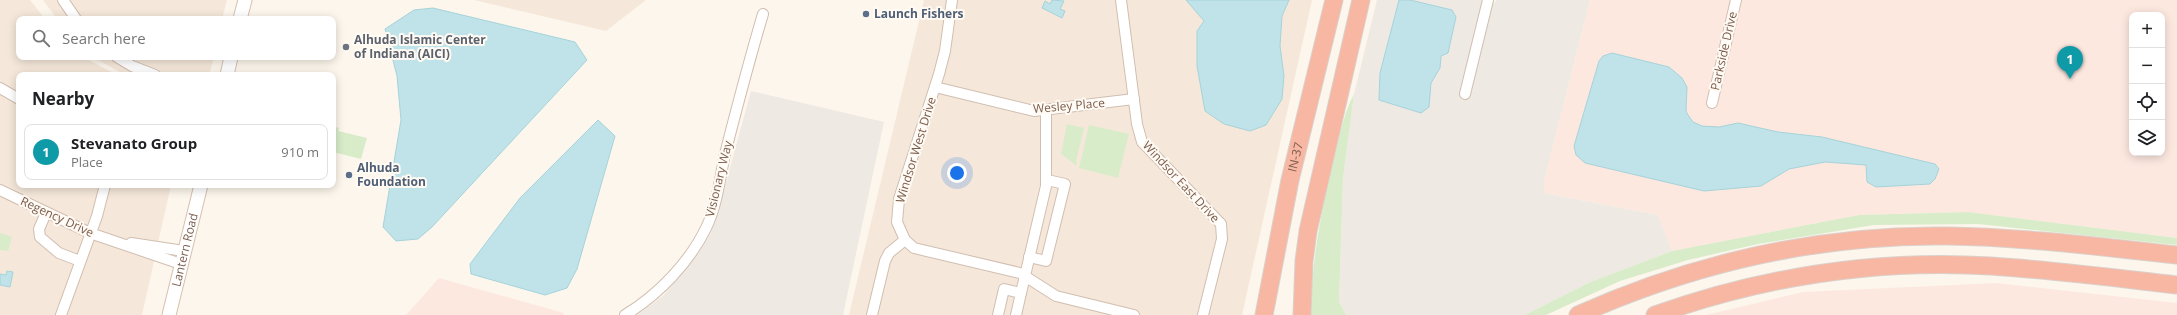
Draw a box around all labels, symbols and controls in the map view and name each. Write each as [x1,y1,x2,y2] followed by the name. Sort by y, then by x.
[874,5,964,22] place label: Launch Fishers
[861,9,871,19] marker: Launch Fishers
[1706,10,1741,92] street label: Parkside Drive
[2129,12,2165,156] map controls
[2129,12,2165,48] button: +
[16,16,336,60] search box
[30,27,52,49] icon: search
[62,28,146,48] text: Search here
[354,31,486,62] place label: Alhuda Islamic Center of Indiana (AICI)
[341,42,351,52] marker: Alhuda Islamic Center of Indiana (AICI)
[2057,46,2083,79] pin: 1
[2129,48,2165,84] button: −
[2129,84,2165,120] button: locate
[32,87,94,110] text: Nearby
[891,94,940,205] street label: Windsor West Drive
[1032,94,1106,117] street label: Wesley Place
[2129,120,2165,156] button: layers
[71,133,197,153] text: Stevanato Group
[1139,137,1224,226] street label: Windsor East Drive
[701,138,736,219] street label: Visionary Way
[1283,140,1307,174] street label: IN-37
[42,143,50,161] text: 1
[281,143,319,161] text: 910 m
[71,153,103,171] text: Place
[357,159,426,190] place label: Alhuda Foundation
[947,163,967,183] your location
[344,170,354,180] marker: Alhuda Foundation
[18,192,97,241] street label: Regency Drive
[167,211,202,288] street label: Lantern Road

